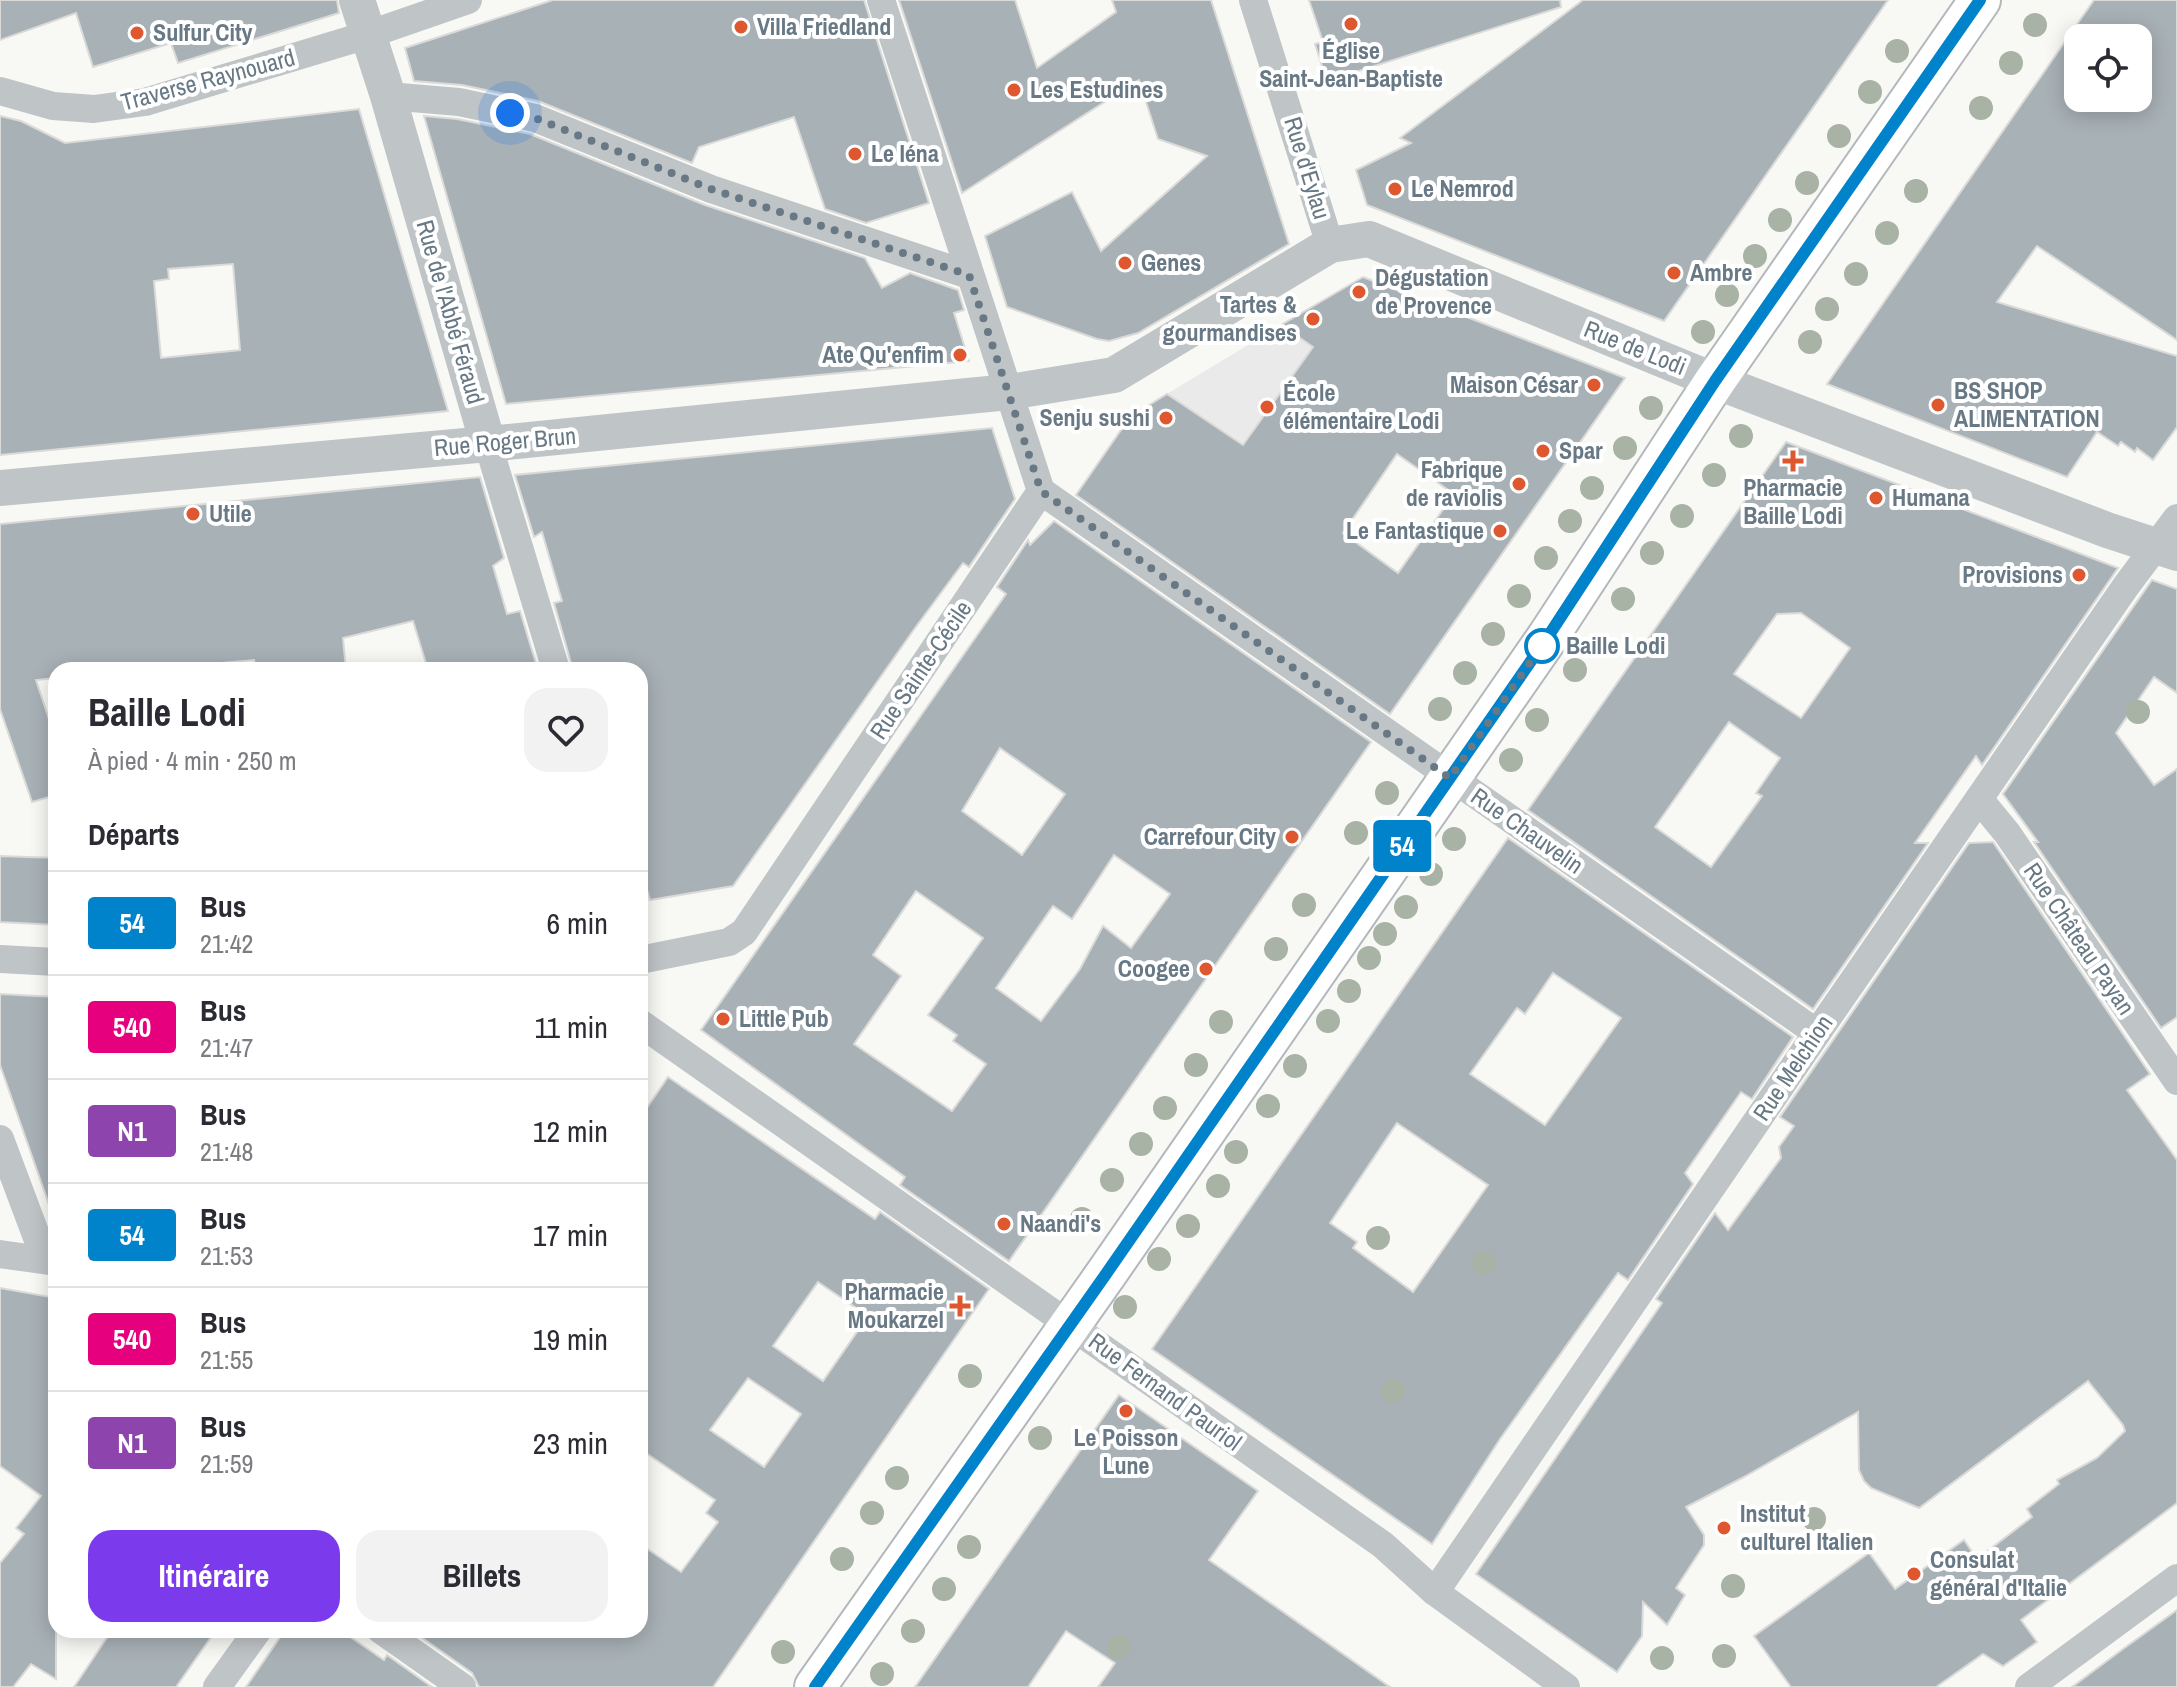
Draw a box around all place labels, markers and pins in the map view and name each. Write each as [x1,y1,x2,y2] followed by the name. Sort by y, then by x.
[757,10,891,42] place label: Villa Friedland
[1342,15,1360,33] marker: Église Saint-Jean-Baptiste
[153,16,253,48] place label: Sulfur City
[732,18,750,36] marker: Villa Friedland
[128,24,146,42] marker: Sulfur City
[1259,34,1443,94] place label: Église Saint-Jean-Baptiste
[1030,73,1163,105] place label: Les Estudines
[1005,81,1023,99] marker: Les Estudines
[871,137,939,169] place label: Le Iéna
[846,145,864,163] marker: Le Iéna
[1411,172,1514,204] place label: Le Nemrod
[1386,180,1404,198] marker: Le Nemrod
[1141,246,1201,278] place label: Genes
[1116,254,1134,272] marker: Genes
[1690,256,1752,288] place label: Ambre
[1375,261,1492,321] place label: Dégustation de Provence
[1665,264,1683,282] marker: Ambre
[1350,283,1368,301] marker: Dégustation de Provence
[1162,288,1297,348] place label: Tartes & gourmandises
[1304,310,1322,328] marker: Tartes & gourmandises
[822,338,944,370] place label: Ate Qu'enfim
[951,346,969,364] marker: Ate Qu'enfim
[1450,368,1578,400] place label: Maison César
[1954,374,2100,434] place label: BS SHOP ALIMENTATION
[1283,376,1439,436] place label: École élémentaire Lodi
[1585,376,1603,394] marker: Maison César
[1929,396,1947,414] marker: BS SHOP ALIMENTATION
[1258,398,1276,416] marker: École élémentaire Lodi
[1040,401,1150,433] place label: Senju sushi
[1157,409,1175,427] marker: Senju sushi
[1559,434,1603,466] place label: Spar
[1534,442,1552,460] marker: Spar
[1784,452,1802,470] marker: Pharmacie Baille Lodi
[1406,453,1503,513] place label: Fabrique de raviolis
[1743,471,1843,531] place label: Pharmacie Baille Lodi
[1510,475,1528,493] marker: Fabrique de raviolis
[1892,481,1970,513] place label: Humana
[1867,489,1885,507] marker: Humana
[209,497,252,529] place label: Utile
[184,505,202,523] marker: Utile
[1346,514,1484,546] place label: Le Fantastique
[1491,522,1509,540] marker: Le Fantastique
[1962,558,2063,590] place label: Provisions
[2070,566,2088,584] marker: Provisions
[1525,629,1559,663] marker: Baille Lodi
[1566,629,1666,661] place label: Baille Lodi
[1144,820,1276,852] place label: Carrefour City
[1283,828,1301,846] marker: Carrefour City
[1118,952,1190,984] place label: Coogee
[1197,960,1215,978] marker: Coogee
[739,1002,829,1034] place label: Little Pub
[714,1010,732,1028] marker: Little Pub
[1020,1207,1101,1239] place label: Naandi's
[995,1215,1013,1233] marker: Naandi's
[844,1275,944,1335] place label: Pharmacie Moukarzel
[951,1297,969,1315] marker: Pharmacie Moukarzel
[1117,1402,1135,1420] marker: Le Poisson Lune
[1074,1421,1179,1481] place label: Le Poisson Lune
[1740,1497,1873,1557] place label: Institut culturel Italien
[1715,1519,1733,1537] marker: Institut culturel Italien
[1930,1543,2067,1603] place label: Consulat général d'Italie
[1905,1565,1923,1583] marker: Consulat général d'Italie

